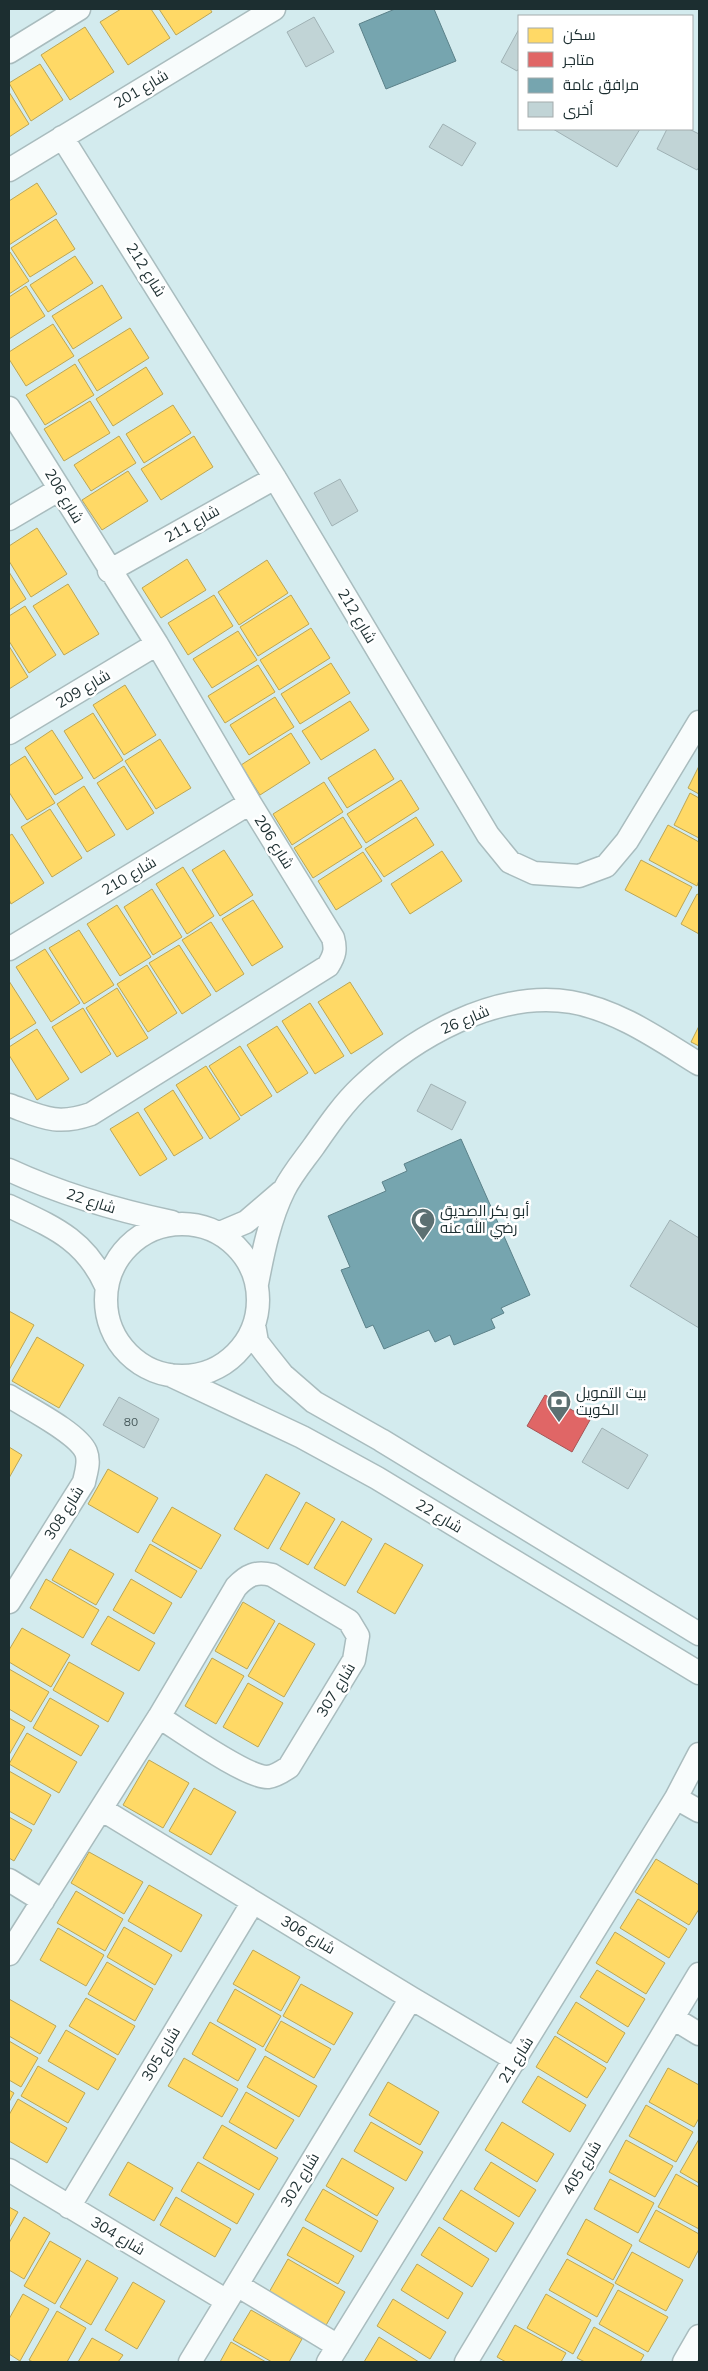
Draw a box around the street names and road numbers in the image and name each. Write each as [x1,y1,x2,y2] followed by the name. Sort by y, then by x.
[110,65,172,114] street label: شارع 201
[121,239,170,301] street label: شارع 212
[39,465,88,527] street label: شارع 206
[161,501,224,548] street label: شارع 211
[332,585,381,647] street label: شارع 212
[52,665,114,714] street label: شارع 209
[249,811,298,873] street label: شارع 206
[98,852,160,901] street label: شارع 210
[438,1001,493,1040] street label: شارع 26
[63,1184,118,1219] street label: شارع 22
[40,1482,89,1544] street label: شارع 308
[411,1494,466,1539] street label: شارع 22
[312,1659,361,1721] street label: شارع 307
[277,1911,339,1960] street label: شارع 306
[137,2023,186,2085] street label: شارع 305
[494,2033,539,2087] street label: شارع 21
[558,2137,607,2199] street label: شارع 405
[276,2149,325,2211] street label: شارع 302
[87,2212,149,2261] street label: شارع 304

